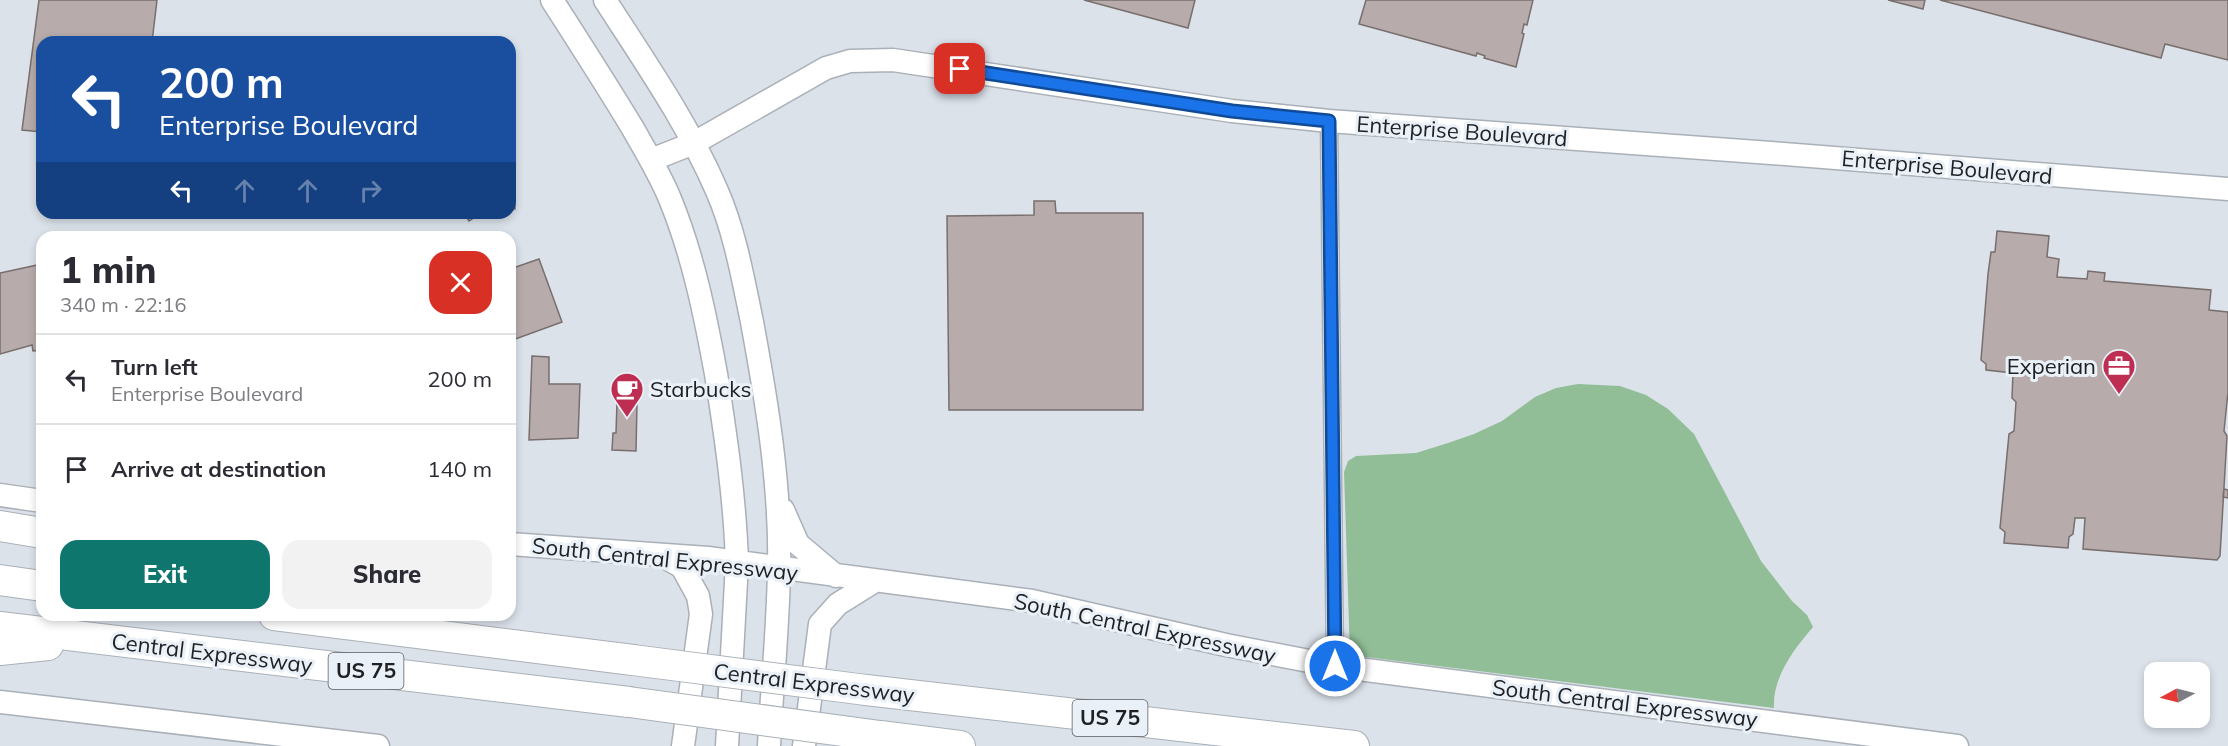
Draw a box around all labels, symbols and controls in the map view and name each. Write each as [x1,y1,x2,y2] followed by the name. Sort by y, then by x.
[934,43,985,94] pin
[943,52,976,85] icon: arrive
[159,56,284,109] text: 200 m
[60,60,138,138] icon: left
[159,108,418,142] text: Enterprise Boulevard
[1356,110,1568,152] street label: Enterprise Boulevard
[1840,144,2054,190] street label: Enterprise Boulevard
[165,174,198,207] icon: left
[228,174,261,207] icon: ahead
[291,174,324,207] icon: ahead
[354,174,387,207] icon: right
[60,247,156,292] text: 1 min
[429,251,492,314] button: close
[60,292,186,317] text: 340 m · 22:16
[2101,348,2137,395] office icon: Experian
[2007,352,2096,380] place label: Experian
[111,353,198,381] text: Turn left
[60,363,93,396] icon: left
[427,365,492,393] text: 200 m
[609,371,645,418] cafe icon: Starbucks
[650,375,751,403] place label: Starbucks
[111,381,303,406] text: Enterprise Boulevard
[60,453,93,486] icon: arrive
[111,455,326,483] text: Arrive at destination
[427,455,492,483] text: 140 m
[531,531,800,587] street label: South Central Expressway
[60,540,270,609] button: Exit
[282,540,492,609] button: Share
[1011,587,1279,670] street label: South Central Expressway
[110,627,314,679] street label: Central Expressway
[1303,634,1367,698] position arrow
[328,653,404,689] road number: US 75
[712,657,916,709] street label: Central Expressway
[2144,662,2210,728] north arrow
[2144,662,2210,728] map controls
[1491,673,1760,733] street label: South Central Expressway
[1072,700,1148,736] road number: US 75

